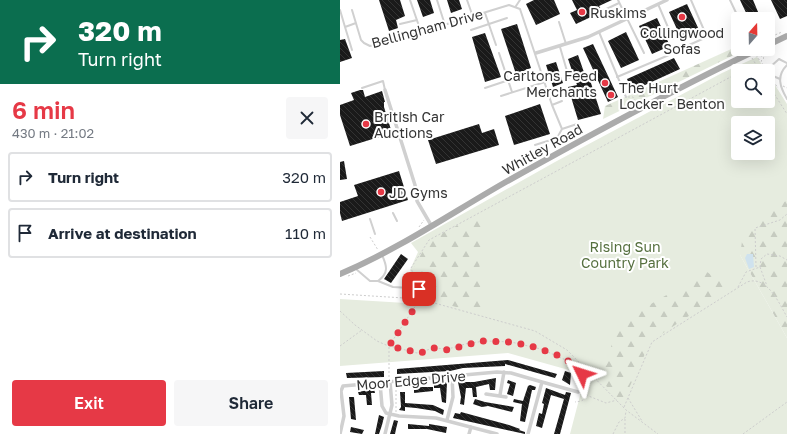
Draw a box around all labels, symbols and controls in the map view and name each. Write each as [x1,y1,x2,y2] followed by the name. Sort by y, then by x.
[590,4,647,21] place label: Ruskims
[369,5,485,51] street label: Bellingham Drive
[577,7,587,17] marker: Ruskims
[677,12,687,22] marker: Collingwood Sofas
[731,12,775,56] north arrow
[731,12,775,160] map controls
[78,14,162,47] text: 320 m
[12,16,64,68] icon: right
[640,24,724,57] place label: Collingwood Sofas
[78,48,162,70] text: Turn right
[731,64,775,108] button: search
[503,67,597,100] place label: Carltons Feed Merchants
[600,78,610,88] marker: Carltons Feed Merchants
[619,79,725,112] place label: The Hurt Locker - Benton
[606,90,616,100] marker: The Hurt Locker - Benton
[12,95,75,124] text: 6 min
[286,97,328,139] button: close
[374,108,445,141] place label: British Car Auctions
[731,116,775,160] button: layers
[361,119,371,129] marker: British Car Auctions
[499,120,585,178] street label: Whitley Road
[12,125,94,141] text: 430 m · 21:02
[14,166,36,188] icon: right
[48,168,119,186] text: Turn right
[282,168,326,186] text: 320 m
[389,184,448,201] place label: JD Gyms
[376,187,386,197] marker: JD Gyms
[14,222,36,244] icon: arrive
[48,224,197,242] text: Arrive at destination
[285,224,326,242] text: 110 m
[581,238,669,271] park label: Rising Sun Country Park
[402,272,436,306] pin
[408,278,430,300] icon: arrive
[561,353,603,395] position arrow
[356,367,466,393] street label: Moor Edge Drive
[12,380,166,426] button: Exit
[174,380,328,426] button: Share

